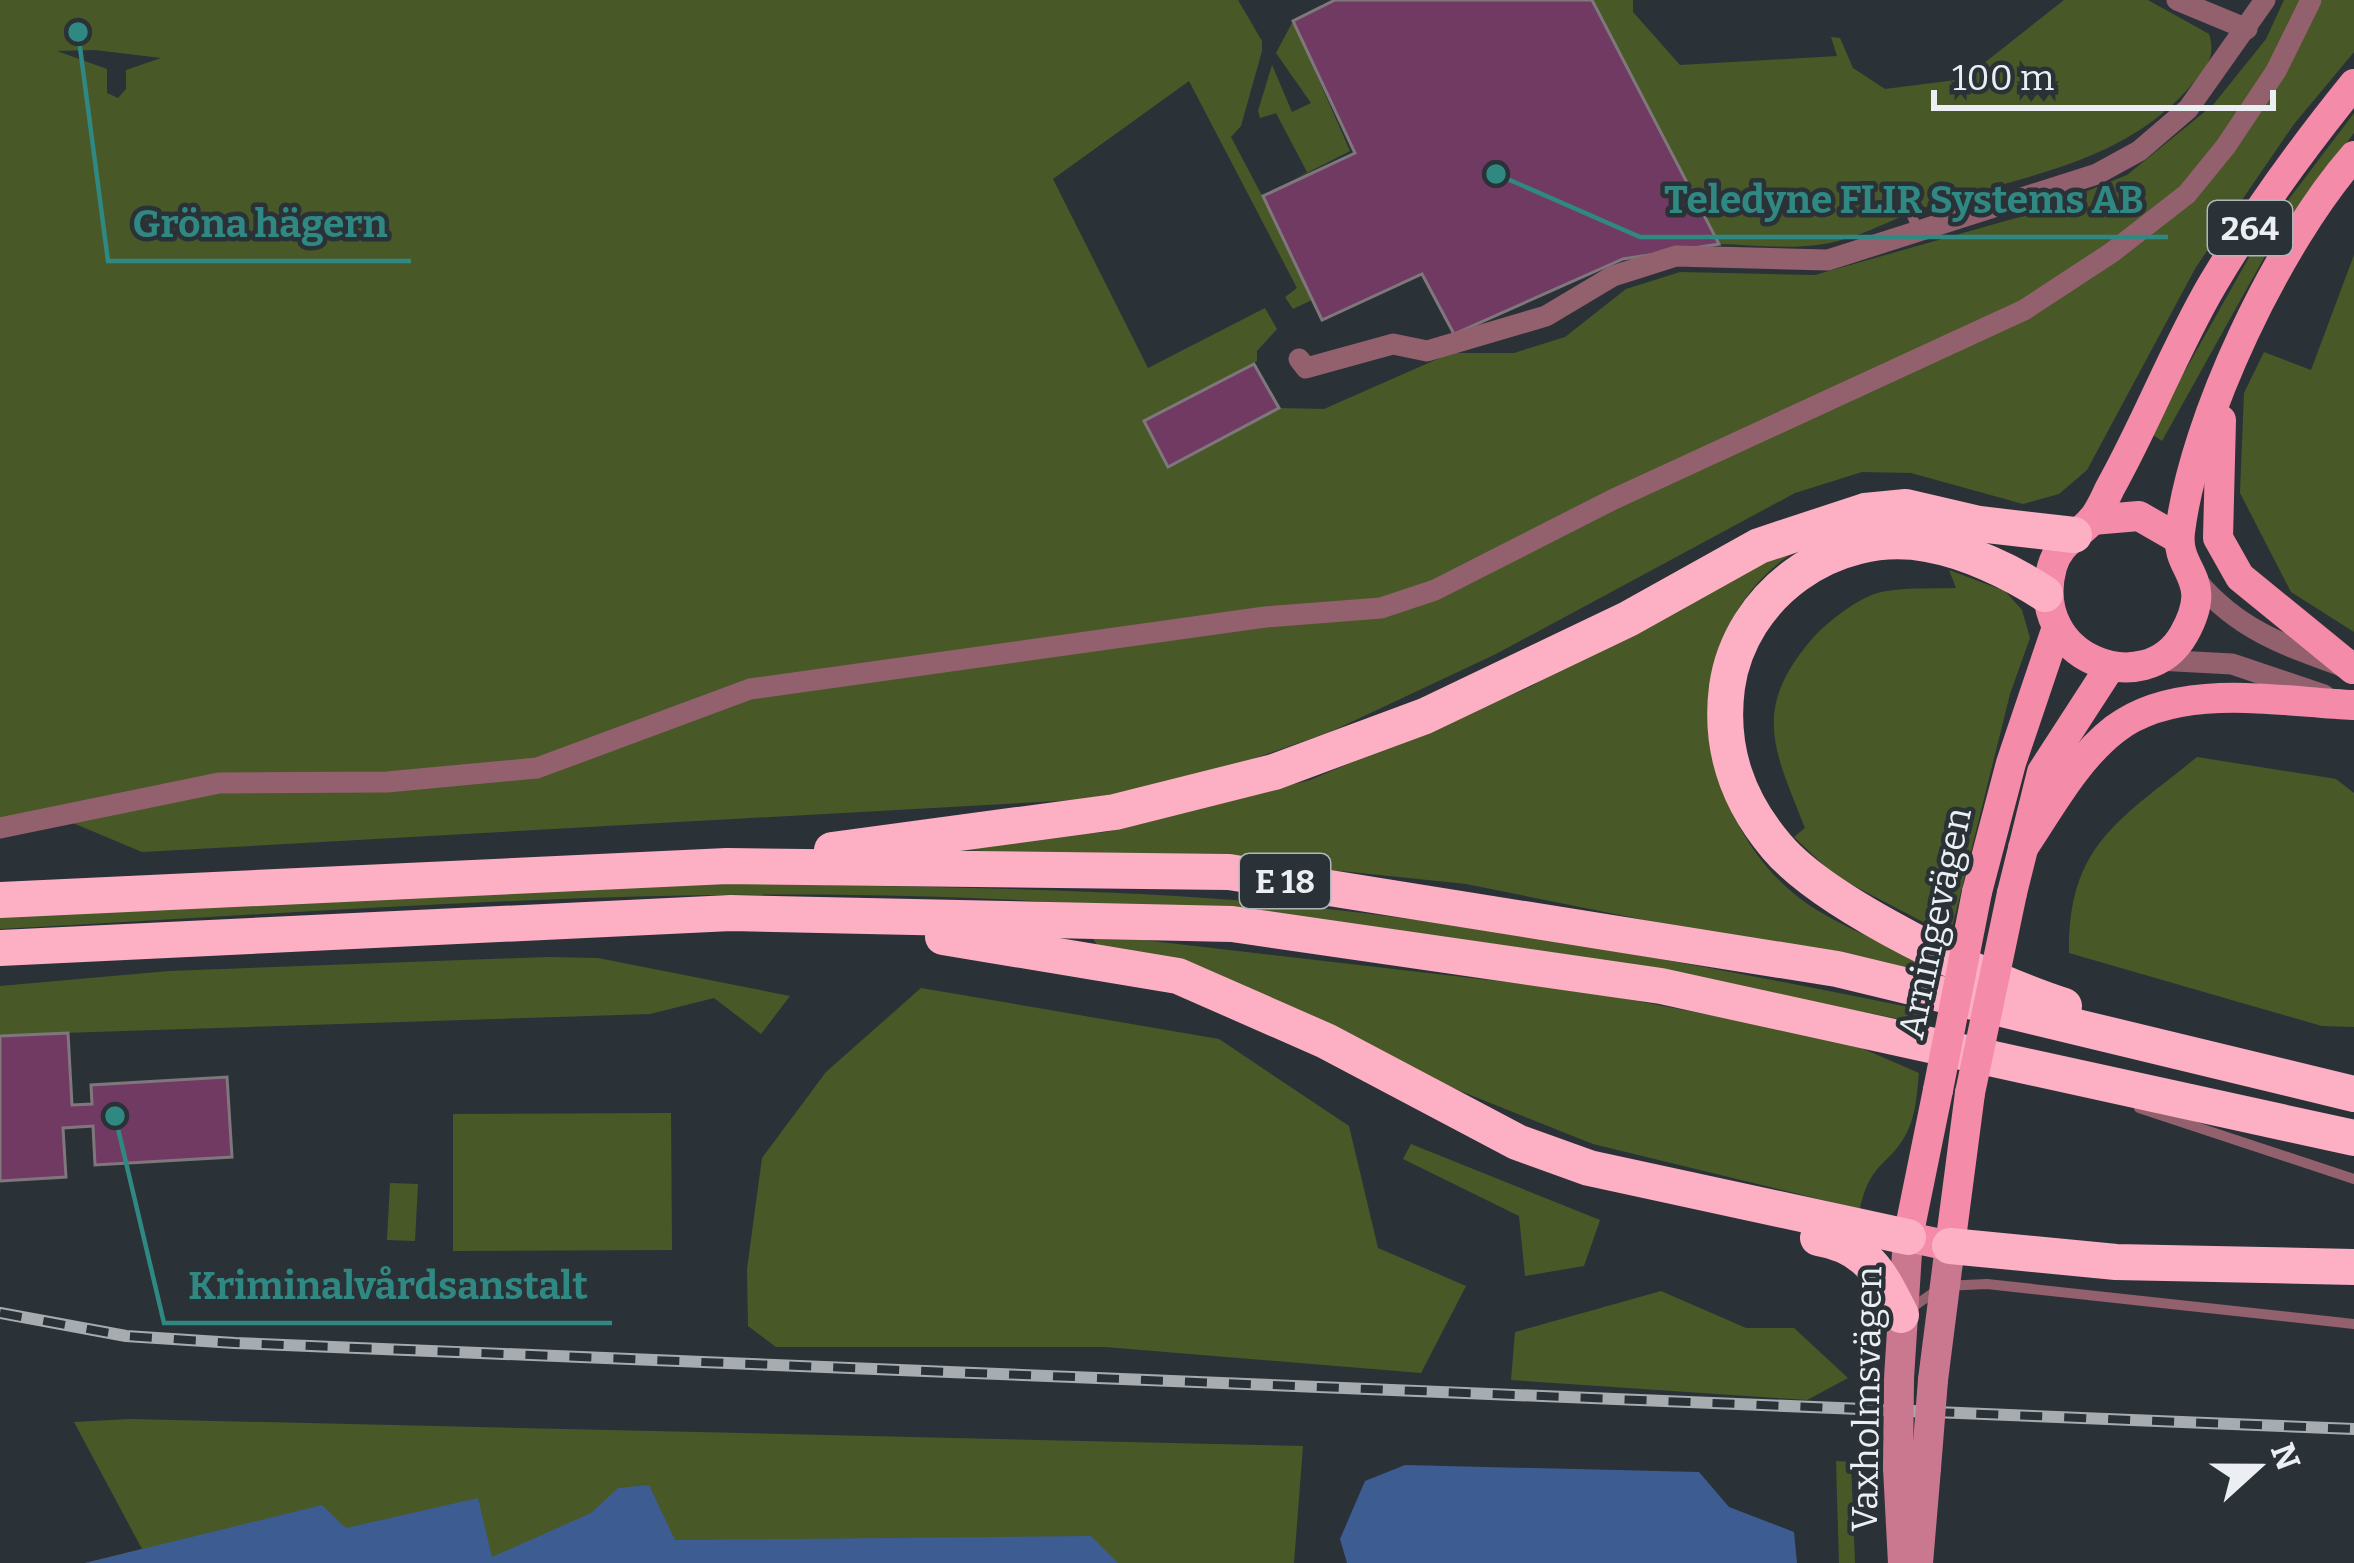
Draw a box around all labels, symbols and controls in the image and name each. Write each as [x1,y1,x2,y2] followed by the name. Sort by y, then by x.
[1934,36,2273,110] scale bar
[1952,56,2054,100] text: 100 m
[1640,162,2168,237] callout: Teledyne FLIR Systems AB
[1664,177,2144,223] text: Teledyne FLIR Systems AB
[108,186,411,261] callout: Gröna hägern
[132,201,388,247] text: Gröna hägern
[2208,201,2292,255] road number: 264
[1889,803,1981,1043] street label: Arningevägen
[1240,854,1330,908] road number: E 18
[164,1248,612,1323] callout: Kriminalvårdsanstalt
[188,1263,588,1309] text: Kriminalvårdsanstalt
[1843,1266,1891,1532] street label: Vaxholmsvägen
[2198,1407,2318,1527] north arrow
[2262,1438,2308,1476] text: N

